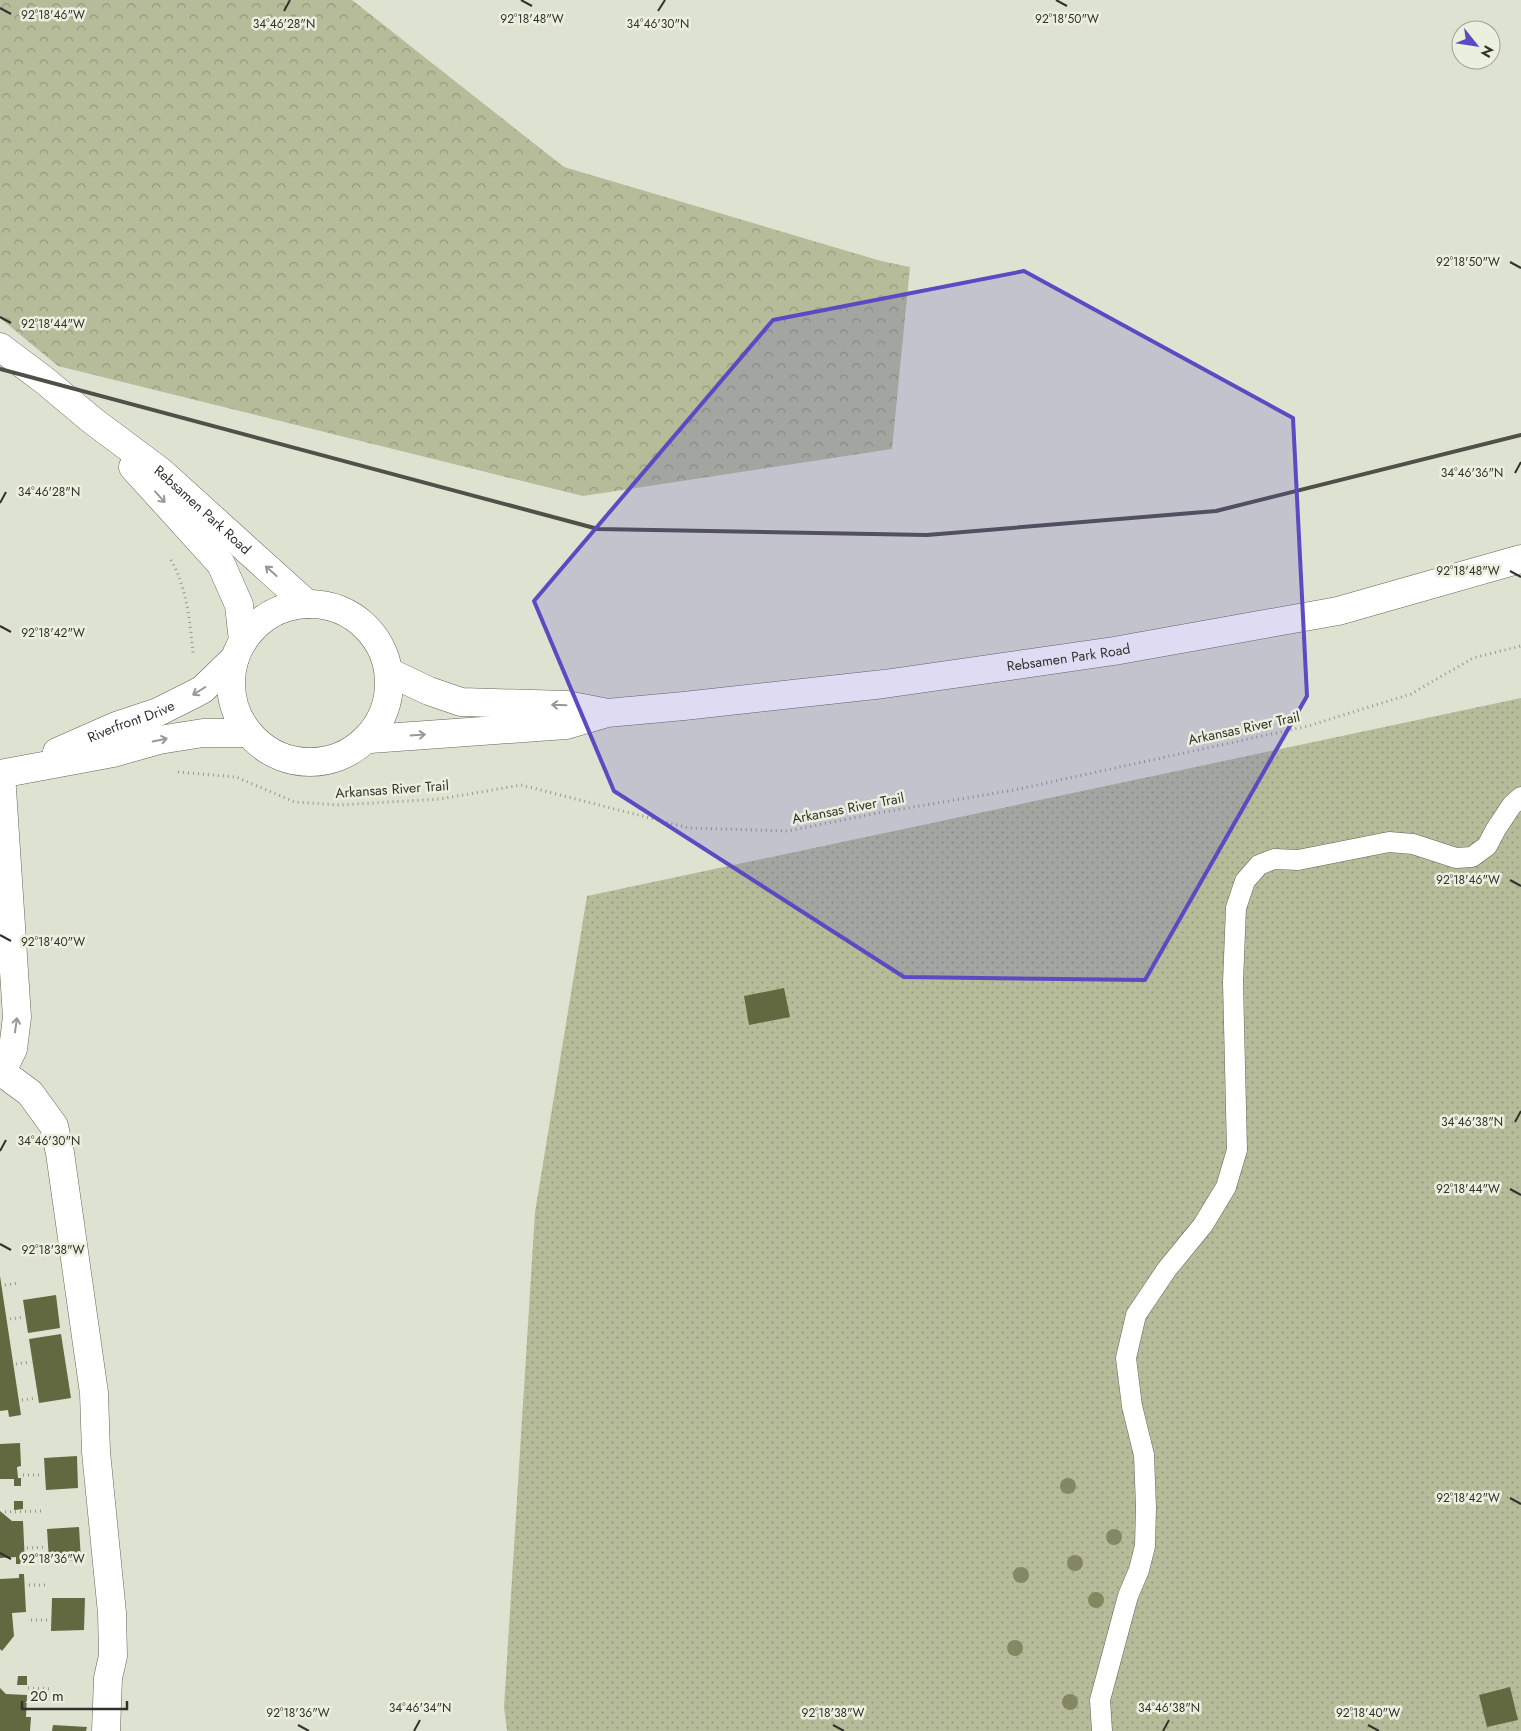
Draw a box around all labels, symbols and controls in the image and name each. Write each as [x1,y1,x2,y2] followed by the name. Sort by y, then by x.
[21,6,85,24] text: 92°18'46"W
[500,10,564,28] text: 92°18'48"W
[1035,10,1099,28] text: 92°18'50"W
[253,15,315,33] text: 34°46'28"N
[627,15,689,33] text: 34°46'30"N
[1451,20,1501,70] north arrow
[1476,42,1499,61] text: N
[1436,253,1500,271] text: 92°18'50"W
[21,315,85,333] text: 92°18'44"W
[150,460,256,559] street label: Rebsamen Park Road
[1441,464,1503,482] text: 34°46'36"N
[18,483,80,501] text: 34°46'28"N
[154,490,166,503] one-way arrow
[1436,562,1500,580] text: 92°18'48"W
[264,565,277,577] one-way arrow
[21,624,85,642] text: 92°18'42"W
[1005,638,1132,676] street label: Rebsamen Park Road
[192,686,206,696] one-way arrow
[84,695,178,747] street label: Riverfront Drive
[551,700,568,710] one-way arrow
[1186,706,1302,750] street label: Arkansas River Trail
[410,731,426,740] one-way arrow
[151,735,167,745] one-way arrow
[334,775,450,803] street label: Arkansas River Trail
[790,787,906,829] street label: Arkansas River Trail
[1436,871,1500,889] text: 92°18'46"W
[21,933,85,951] text: 92°18'40"W
[11,1017,21,1033] one-way arrow
[1441,1113,1503,1131] text: 34°46'38"N
[18,1132,80,1150] text: 34°46'30"N
[1436,1180,1500,1198] text: 92°18'44"W
[21,1241,85,1259] text: 92°18'38"W
[1436,1489,1500,1507] text: 92°18'42"W
[21,1550,85,1568] text: 92°18'36"W
[22,1678,128,1710] scale bar
[30,1685,64,1707] text: 20 m
[389,1699,451,1717] text: 34°46'34"N
[1138,1699,1200,1717] text: 34°46'38"N
[266,1704,330,1722] text: 92°18'36"W
[801,1704,865,1722] text: 92°18'38"W
[1336,1704,1400,1722] text: 92°18'40"W

